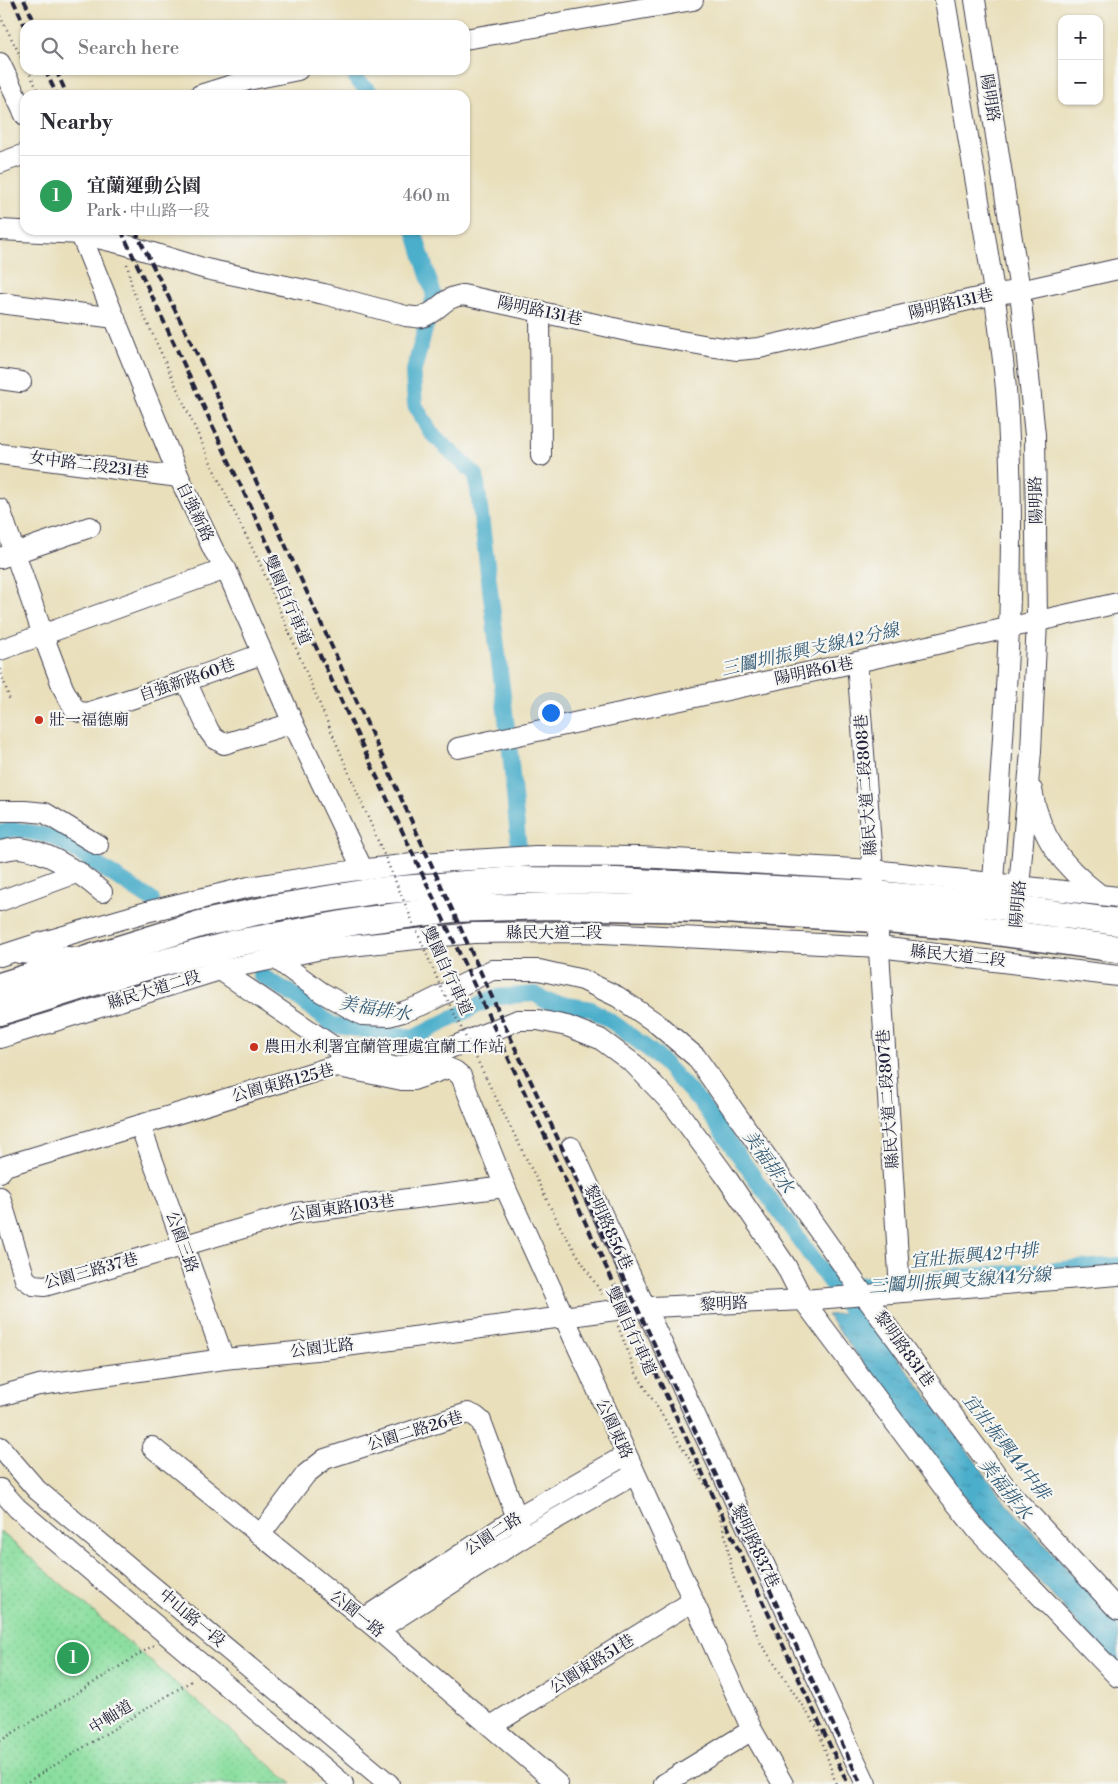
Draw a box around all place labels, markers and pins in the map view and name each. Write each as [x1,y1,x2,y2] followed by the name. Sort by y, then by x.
[49,710,129,730] place label: 壯一福德廟
[33,714,45,726] marker: 壯一福德廟
[264,1037,504,1057] place label: 農田水利署宜蘭管理處宜蘭工作站
[248,1041,260,1053] marker: 農田水利署宜蘭管理處宜蘭工作站
[57,1639,89,1677] pin: 1

